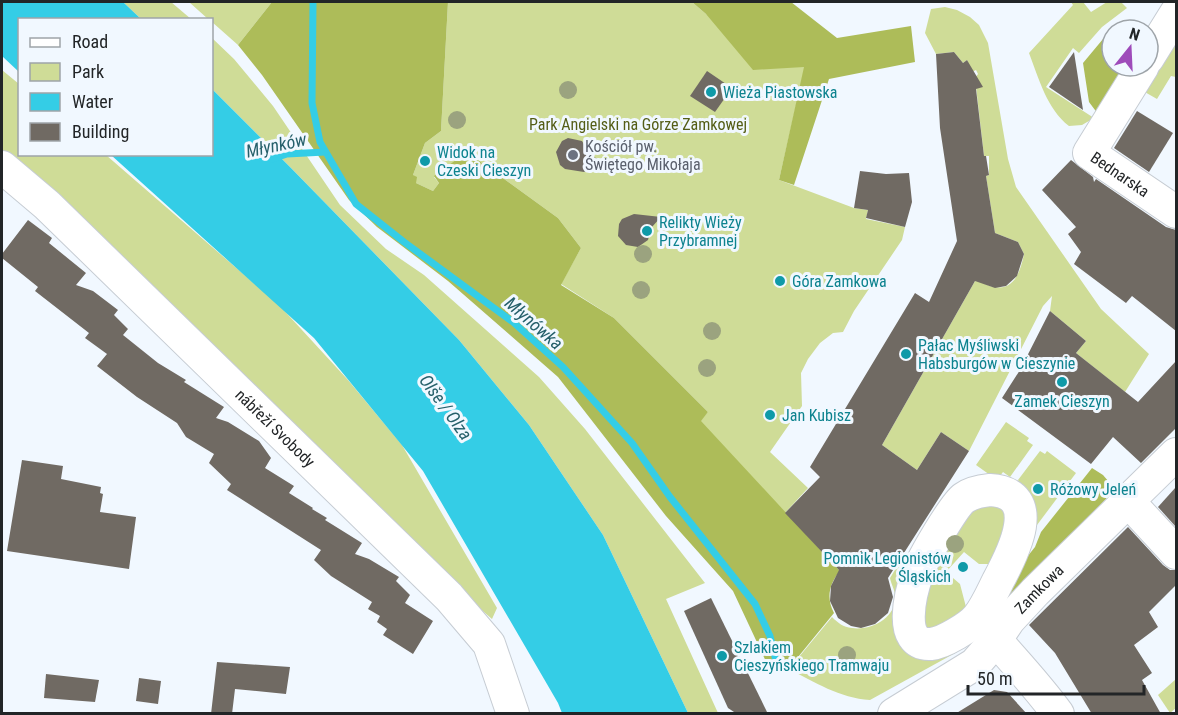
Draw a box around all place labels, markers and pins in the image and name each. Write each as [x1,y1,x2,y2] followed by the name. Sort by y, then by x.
[723,83,837,102] place label: Wieża Piastowska
[704,85,718,99] marker: Wieża Piastowska
[585,137,701,174] place label: Kościół pw. Świętego Mikołaja
[437,143,531,180] place label: Widok na Czeski Cieszyn
[566,148,580,162] marker: Kościół pw. Świętego Mikołaja
[418,154,432,168] marker: Widok na Czeski Cieszyn
[659,213,742,250] place label: Relikty Wieży Przybramnej
[640,224,654,238] marker: Relikty Wieży Przybramnej
[792,272,887,291] place label: Góra Zamkowa
[773,274,787,288] marker: Góra Zamkowa
[918,336,1075,373] place label: Pałac Myśliwski Habsburgów w Cieszynie
[899,347,913,361] marker: Pałac Myśliwski Habsburgów w Cieszynie
[1055,375,1069,389] marker: Zamek Cieszyn
[1014,392,1110,411] place label: Zamek Cieszyn
[782,406,851,425] place label: Jan Kubisz
[763,408,777,422] marker: Jan Kubisz
[1050,480,1136,499] place label: Różowy Jeleń
[1031,482,1045,496] marker: Różowy Jeleń
[823,549,951,586] place label: Pomnik Legionistów Śląskich
[956,560,970,574] marker: Pomnik Legionistów Śląskich
[734,638,889,675] place label: Szlakiem Cieszyńskiego Tramwaju
[715,649,729,663] marker: Szlakiem Cieszyńskiego Tramwaju

